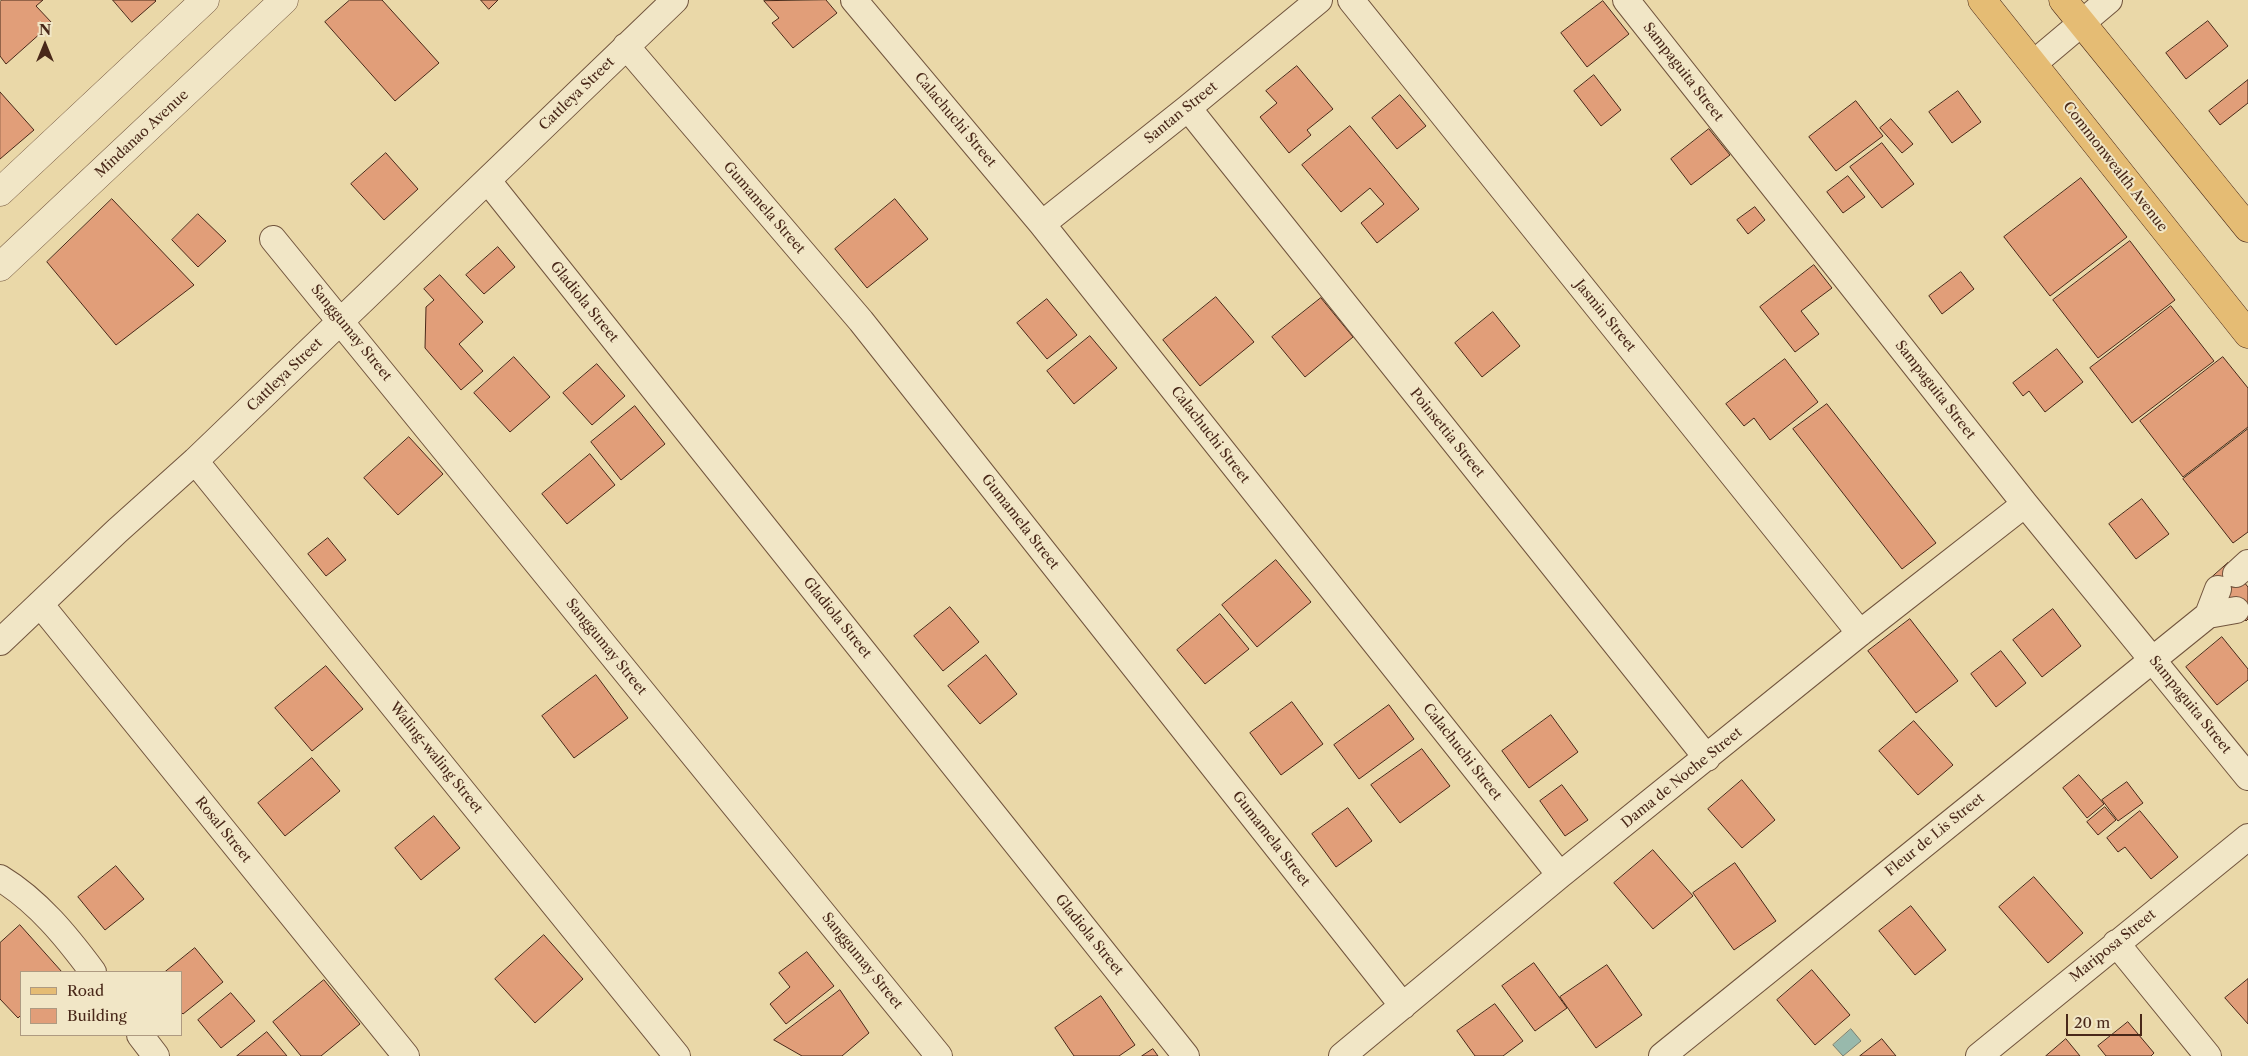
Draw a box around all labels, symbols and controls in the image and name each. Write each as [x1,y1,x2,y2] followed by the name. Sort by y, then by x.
[1639,19,1727,125] street label: Sampaguita Street
[20,20,70,70] north arrow
[39,21,51,39] text: N
[536,54,618,134] street label: Cattleya Street
[911,69,999,171] street label: Calachuchi Street
[1141,78,1221,148] street label: Santan Street
[92,86,192,182] street label: Mindanao Avenue
[2059,99,2171,235] street label: Commonwealth Avenue
[720,159,808,257] street label: Gumamela Street
[546,258,622,346] street label: Gladiola Street
[1571,277,1639,355] street label: Jasmin Street
[307,281,395,385] street label: Sanggumay Street
[244,335,326,415] street label: Cattleya Street
[1891,337,1979,443] street label: Sampaguita Street
[1167,383,1253,487] street label: Calachuchi Street
[1406,385,1488,481] street label: Poinsettia Street
[978,471,1062,573] street label: Gumamela Street
[799,574,875,662] street label: Gladiola Street
[562,595,650,699] street label: Sanggumay Street
[2145,653,2235,757] street label: Sampaguita Street
[386,699,486,817] street label: Waling-waling Street
[1419,700,1505,804] street label: Calachuchi Street
[1618,724,1746,832] street label: Dama de Noche Street
[1229,788,1313,890] street label: Gumamela Street
[1882,790,1988,880] street label: Fleur de Lis Street
[191,794,255,866] street label: Rosal Street
[1051,891,1127,979] street label: Gladiola Street
[2067,906,2159,986] street label: Mariposa Street
[818,909,906,1013] street label: Sanggumay Street
[20,971,182,1036] legend
[67,981,104,1000] text: Road
[2068,1004,2144,1036] scale bar
[67,1006,127,1025] text: Building
[2074,1013,2110,1032] text: 20 m

